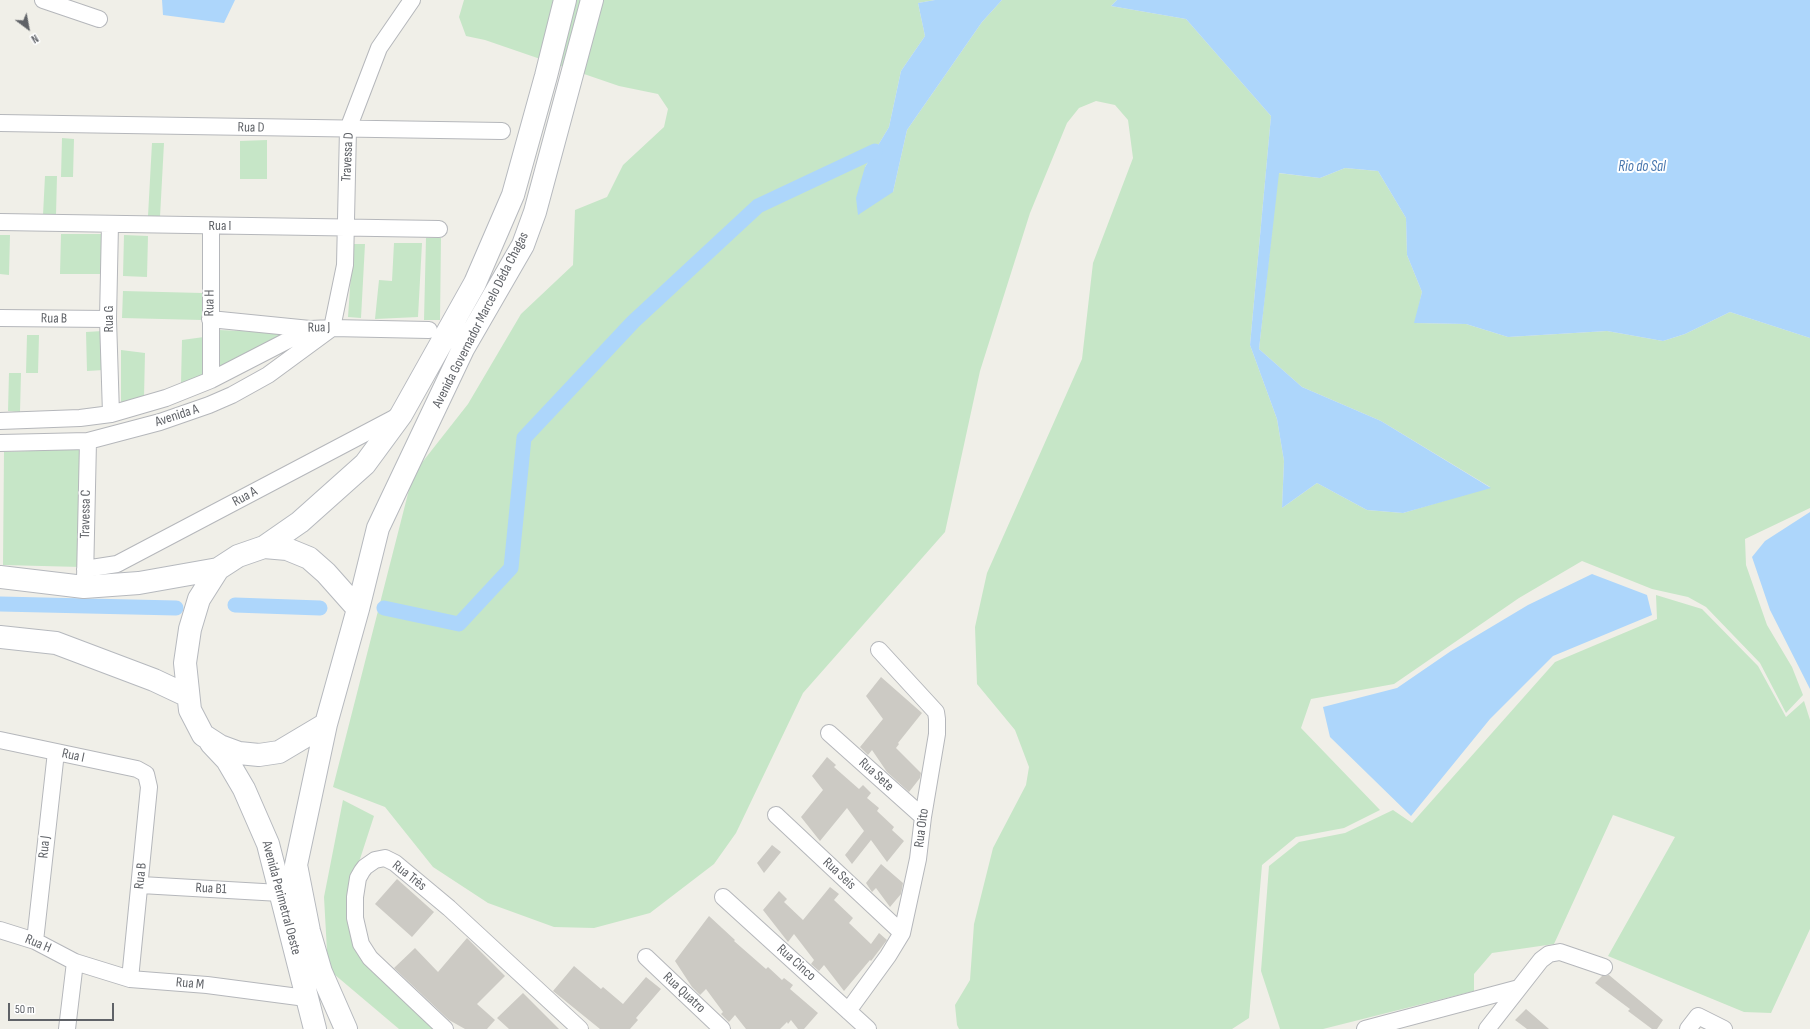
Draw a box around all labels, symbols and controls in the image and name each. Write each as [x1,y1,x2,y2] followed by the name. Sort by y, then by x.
[8,8,48,48] north arrow
[29,32,41,46] text: N
[237,119,265,137] street label: Rua D
[338,132,358,182] street label: Travessa D
[1618,158,1666,176] water label: Rio do Sal
[209,218,231,234] street label: Rua I
[429,229,533,411] street label: Avenida Governador Marcelo Déda Chagas
[201,289,219,317] street label: Rua H
[101,306,117,332] street label: Rua G
[41,310,67,328] street label: Rua B
[307,319,331,337] street label: Rua J
[153,401,201,431] street label: Avenida A
[230,483,260,511] street label: Rua A
[77,489,95,539] street label: Travessa C
[60,745,86,767] street label: Rua I
[855,755,897,795] street label: Rua Sete
[911,807,933,849] street label: Rua Oito
[35,835,55,859] street label: Rua J
[258,839,304,957] street label: Avenida Perimetral Oeste
[819,854,859,894] street label: Rua Seis
[388,857,430,895] street label: Rua Três
[131,862,151,890] street label: Rua B
[195,880,227,898] street label: Rua B1
[22,931,54,957] street label: Rua H
[773,941,819,985] street label: Rua Cinco
[659,969,709,1017] street label: Rua Quatro
[175,974,205,994] street label: Rua M
[10,995,116,1021] scale bar
[15,1002,35,1017] text: 50 m

